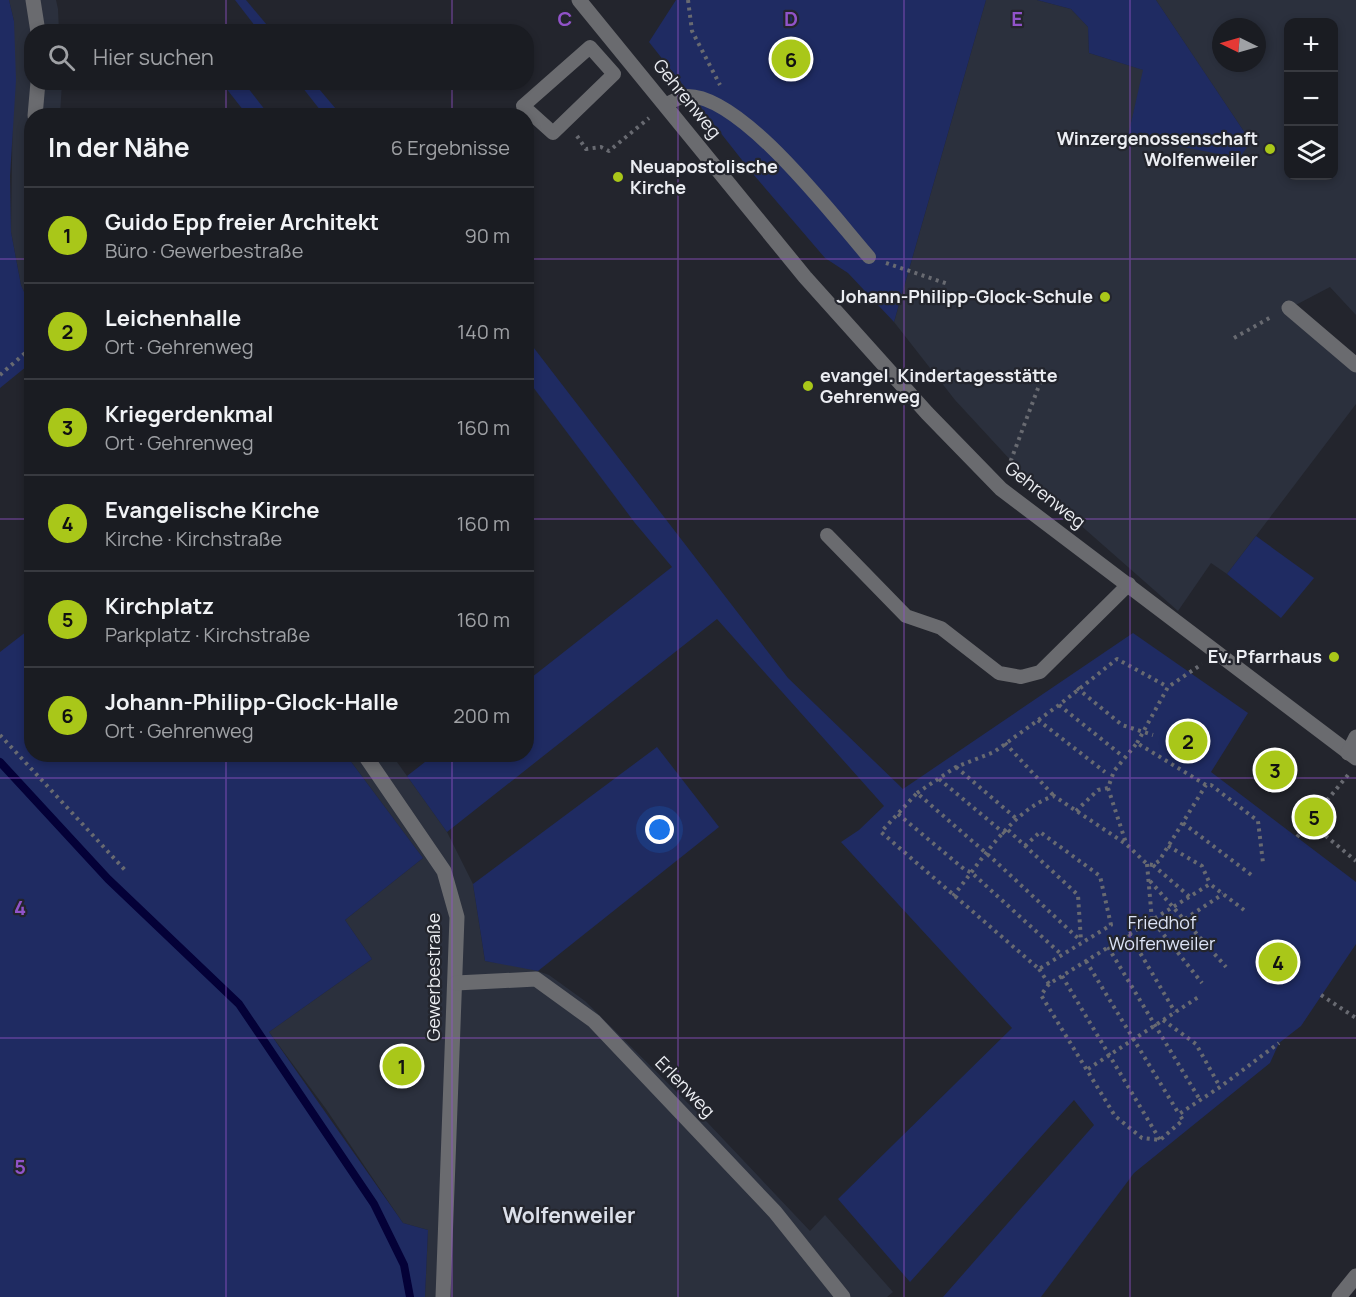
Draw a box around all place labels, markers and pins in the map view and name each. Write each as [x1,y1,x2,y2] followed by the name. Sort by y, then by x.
[772,36,810,82] pin: 6
[1057,126,1258,171] place label: Winzergenossenschaft Wolfenweiler
[1263,142,1277,156] marker: Winzergenossenschaft Wolfenweiler
[630,154,778,199] place label: Neuapostolische Kirche
[611,170,625,184] marker: Neuapostolische Kirche
[837,284,1093,308] place label: Johann-Philipp-Glock-Schule
[1098,290,1112,304] marker: Johann-Philipp-Glock-Schule
[820,363,1058,408] place label: evangel. Kindertagesstätte Gehrenweg
[801,379,815,393] marker: evangel. Kindertagesstätte Gehrenweg
[1208,644,1322,668] place label: Ev. Pfarrhaus
[1327,650,1341,664] marker: Ev. Pfarrhaus
[1168,718,1208,764] pin: 2
[1256,748,1294,792] pin: 3
[1294,794,1334,840] pin: 5
[1258,940,1298,984] pin: 4
[382,1044,422,1088] pin: 1

